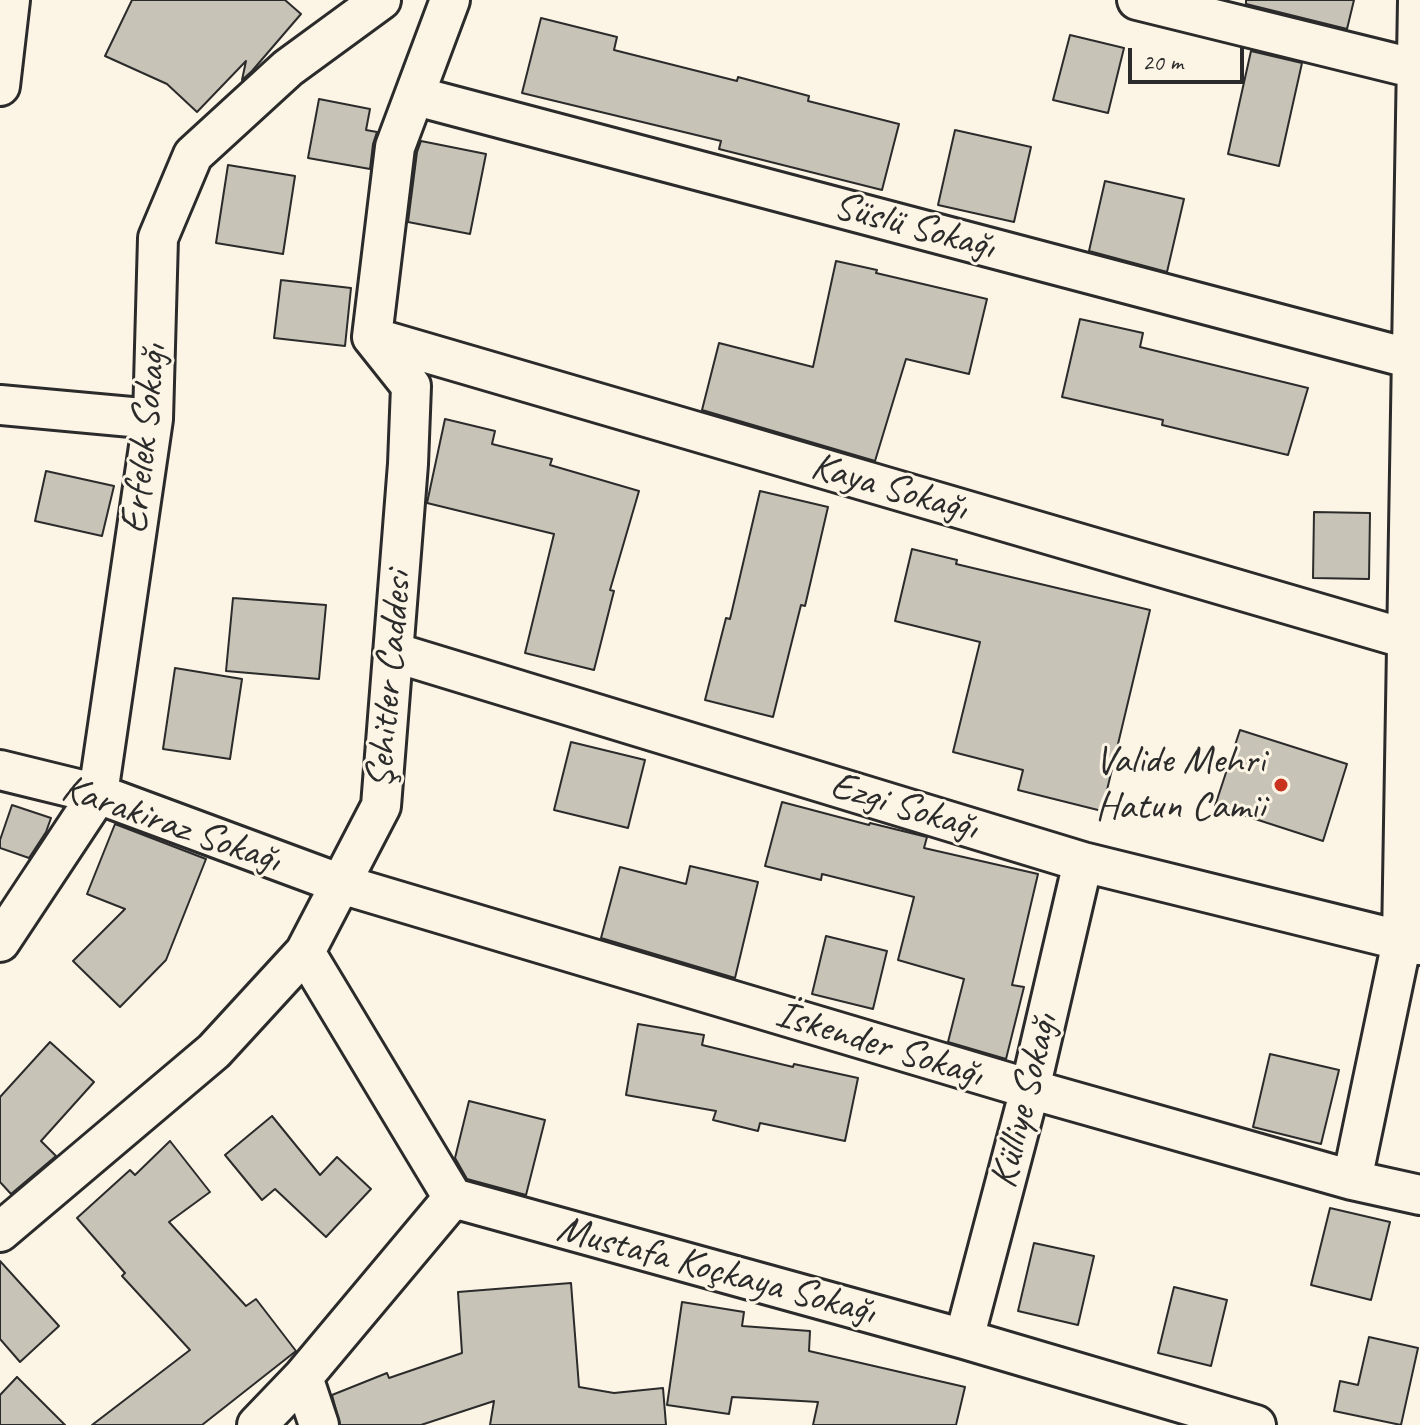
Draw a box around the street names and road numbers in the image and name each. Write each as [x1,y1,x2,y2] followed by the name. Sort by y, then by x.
[828,183,1000,271] street label: Süslü Sokağı
[111,342,179,536] street label: Erfelek Sokağı
[806,443,972,533] street label: Kaya Sokağı
[357,570,423,790] street label: Şehitler Caddesi
[825,762,983,852] street label: Ezgi Sokağı
[55,765,287,885] street label: Karakiraz Sokağı
[770,991,988,1099] street label: İskender Sokağı
[980,1009,1070,1193] street label: Külliye Sokağı
[552,1206,880,1336] street label: Mustafa Koçkaya Sokağı

